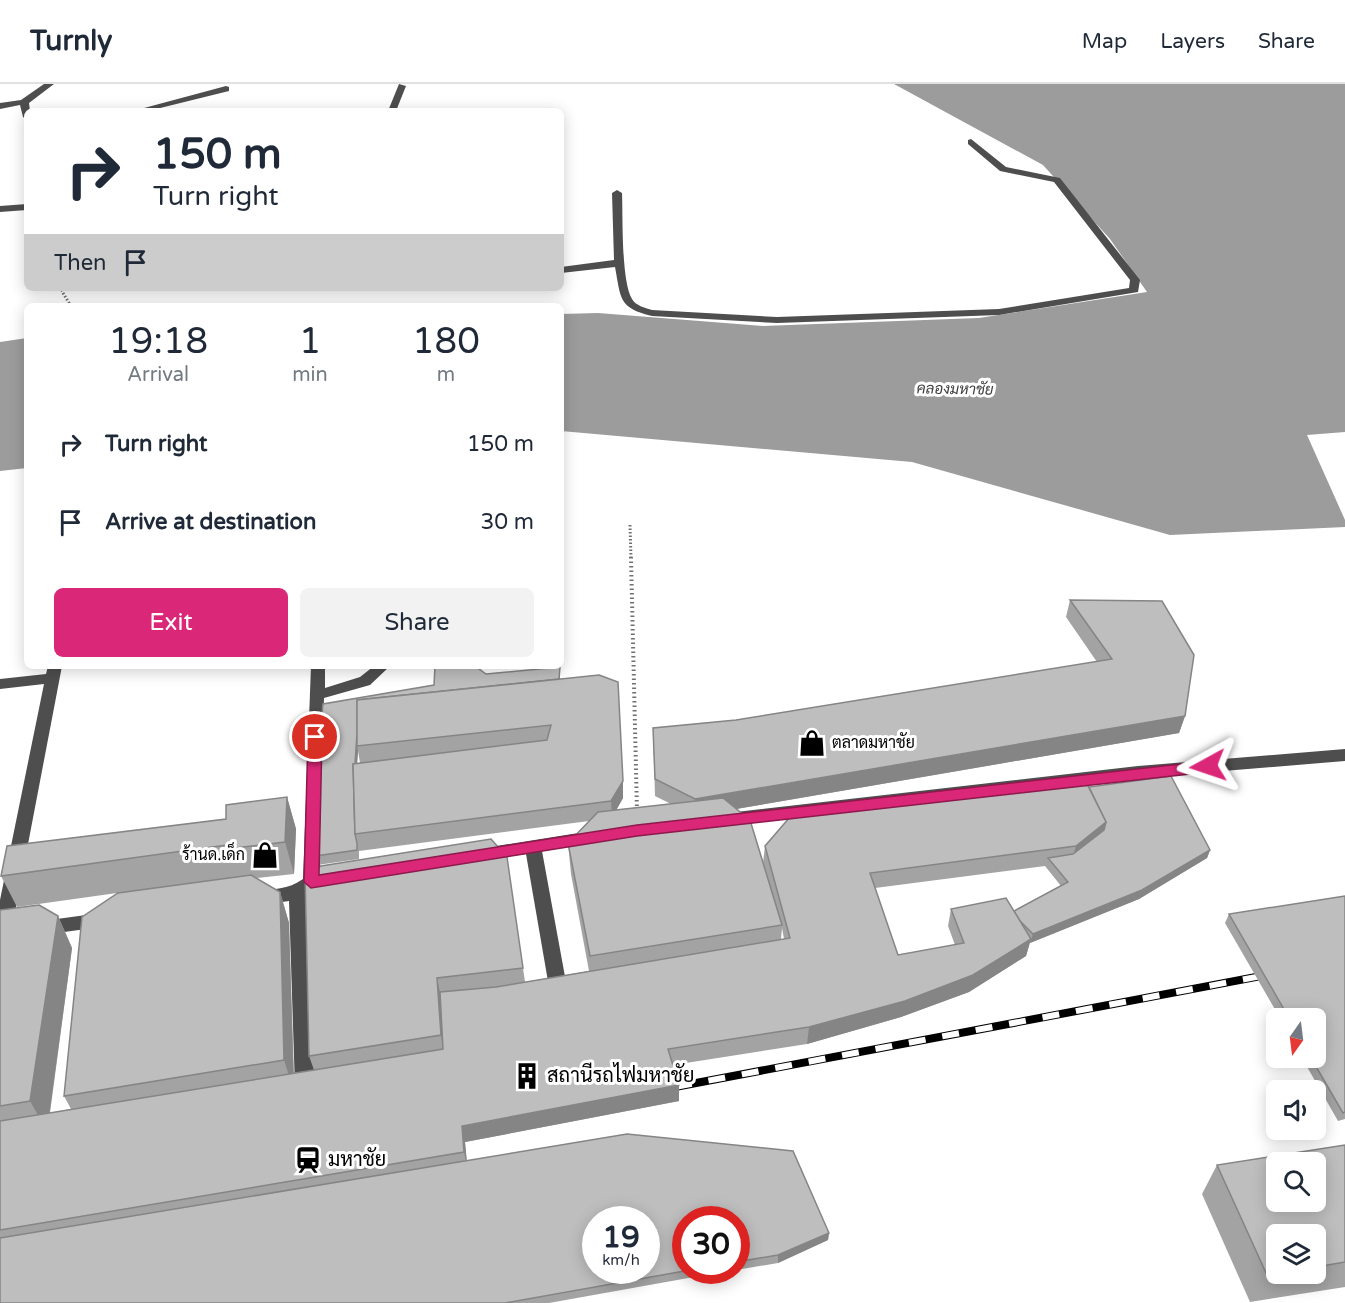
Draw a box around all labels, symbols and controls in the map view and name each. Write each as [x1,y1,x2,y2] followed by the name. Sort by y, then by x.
[30,24,112,58] text: Turnly
[1082,29,1127,54] text: Map
[1160,29,1225,54] text: Layers
[1258,29,1315,54] text: Share
[153,129,282,180] text: 150 m
[54,132,132,210] icon: right
[153,180,279,213] text: Turn right
[119,246,152,279] icon: arrive
[54,250,107,276] text: Then
[108,320,208,363] text: 19:18
[299,320,321,363] text: 1
[412,320,480,363] text: 180
[127,363,189,387] text: Arrival
[292,363,328,387] text: min
[437,363,455,387] text: m
[916,379,994,399] water label: คลองมหาชัย
[54,428,87,461] icon: right
[105,431,207,457] text: Turn right
[467,431,534,457] text: 150 m
[54,506,87,539] icon: arrive
[105,509,316,535] text: Arrive at destination
[480,509,534,535] text: 30 m
[54,588,288,657] button: Exit
[300,588,534,657] button: Share
[289,711,340,762] pin
[298,720,331,753] icon: arrive
[797,728,827,758] shop icon: ตลาดมหาชัย
[832,732,915,753] place label: ตลาดมหาชัย
[1176,734,1240,798] position arrow
[250,840,280,870] shop icon: ร้านด.เด็ก
[182,841,245,865] place label: ร้านด.เด็ก
[1266,1008,1326,1068] north arrow
[1266,1008,1326,1284] map controls
[512,1061,542,1091] building icon: สถานีรถไฟมหาชัย
[547,1062,694,1088] place label: สถานีรถไฟมหาชัย
[1266,1080,1326,1140] button: sound
[293,1145,323,1175] station icon: มหาชัย
[328,1147,386,1172] place label: มหาชัย
[1266,1152,1326,1212] button: search
[672,1206,750,1284] speed limit sign: 30
[602,1219,640,1256] text: 19
[1266,1224,1326,1284] button: layers
[602,1251,640,1269] text: km/h

